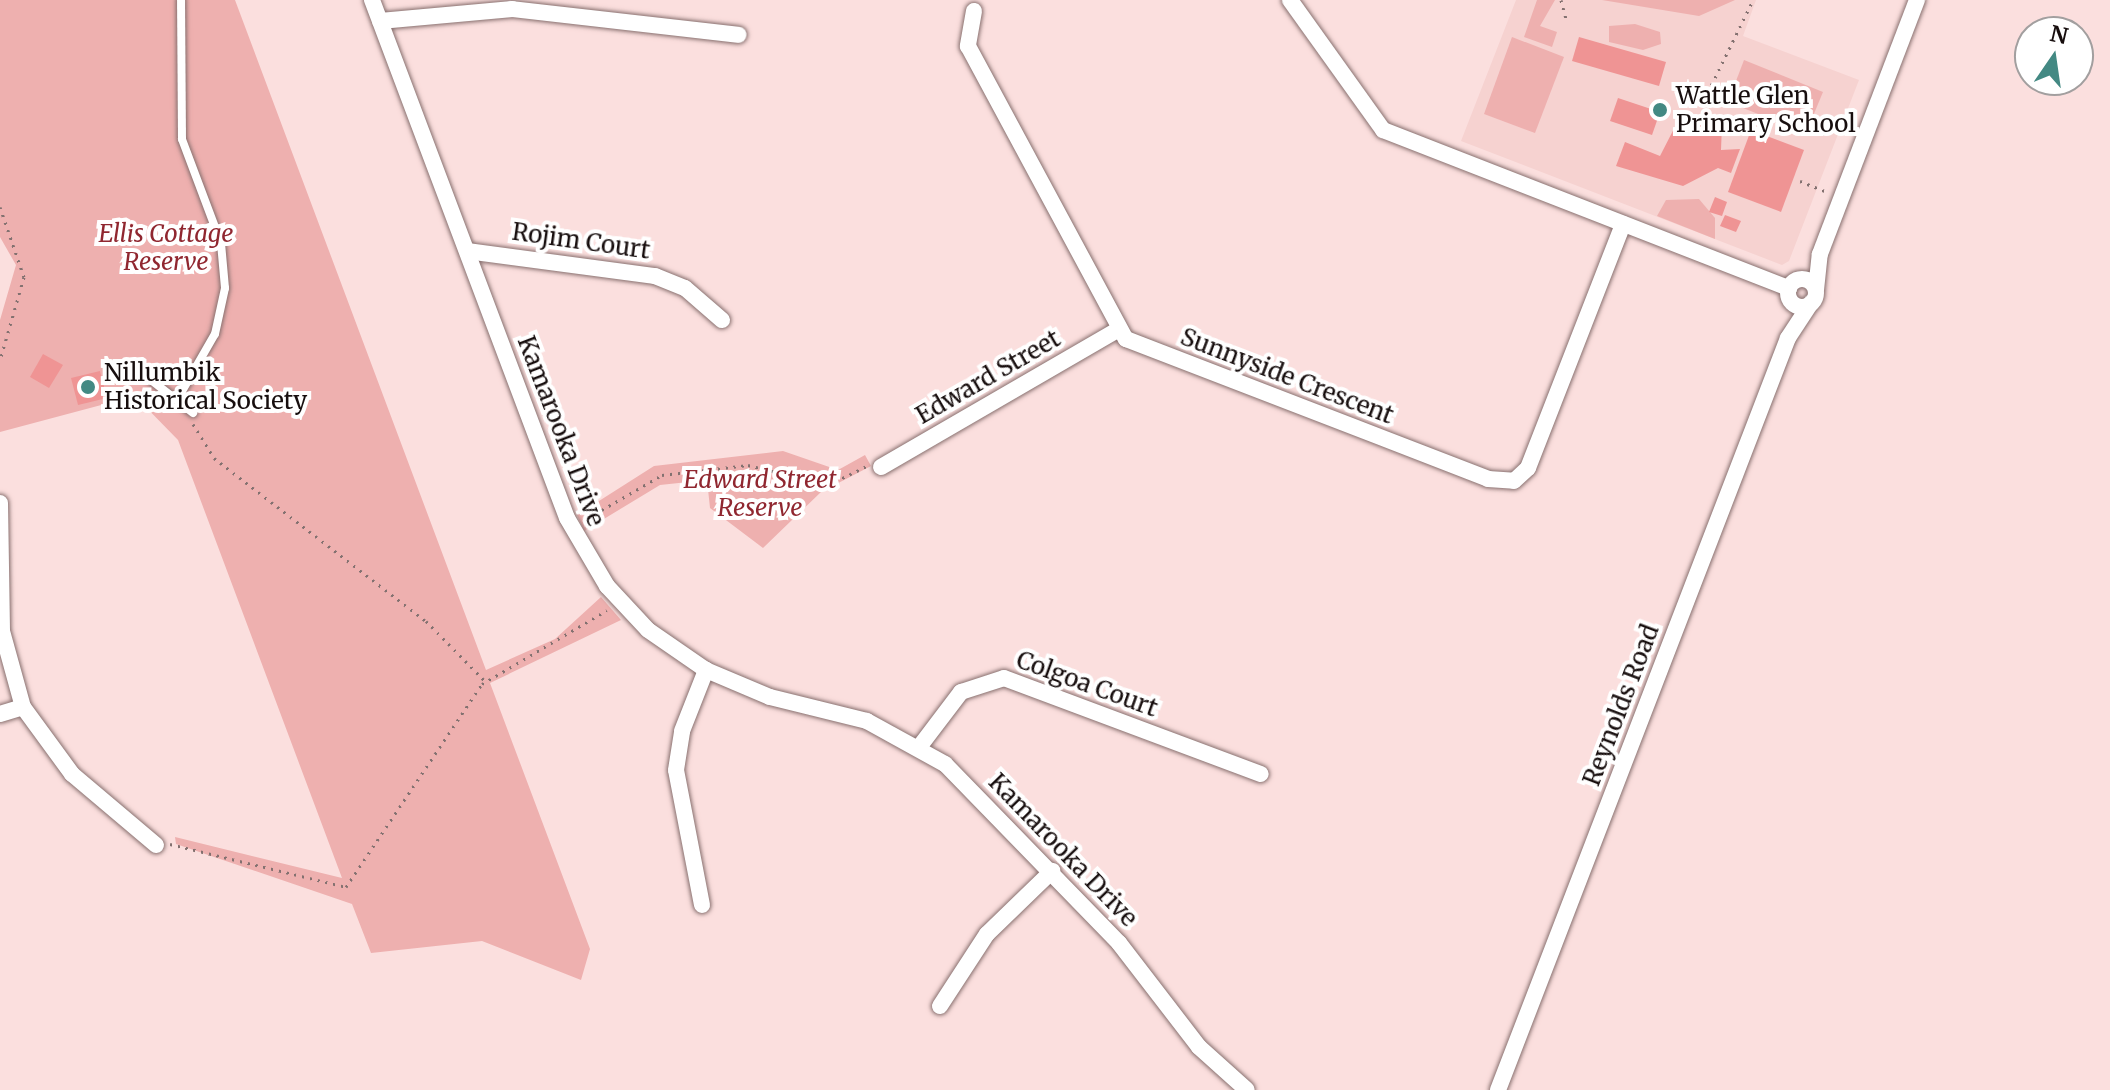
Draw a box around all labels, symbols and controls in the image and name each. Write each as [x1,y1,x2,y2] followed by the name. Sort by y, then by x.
[2014,16,2094,96] north arrow
[2047,19,2071,50] text: N
[1676,82,1856,138] place label: Wattle Glen Primary School
[1651,101,1669,119] marker: Wattle Glen Primary School
[510,217,652,265] street label: Rojim Court
[98,220,234,276] park label: Ellis Cottage Reserve
[1177,322,1397,430] street label: Sunnyside Crescent
[911,324,1065,430] street label: Edward Street
[511,332,611,530] street label: Kamarooka Drive
[104,359,307,415] place label: Nillumbik Historical Society
[79,378,97,396] marker: Nillumbik Historical Society
[684,466,836,522] park label: Edward Street Reserve
[1577,620,1665,790] street label: Reynolds Road
[1013,645,1161,723] street label: Colgoa Court
[983,768,1143,932] street label: Kamarooka Drive

